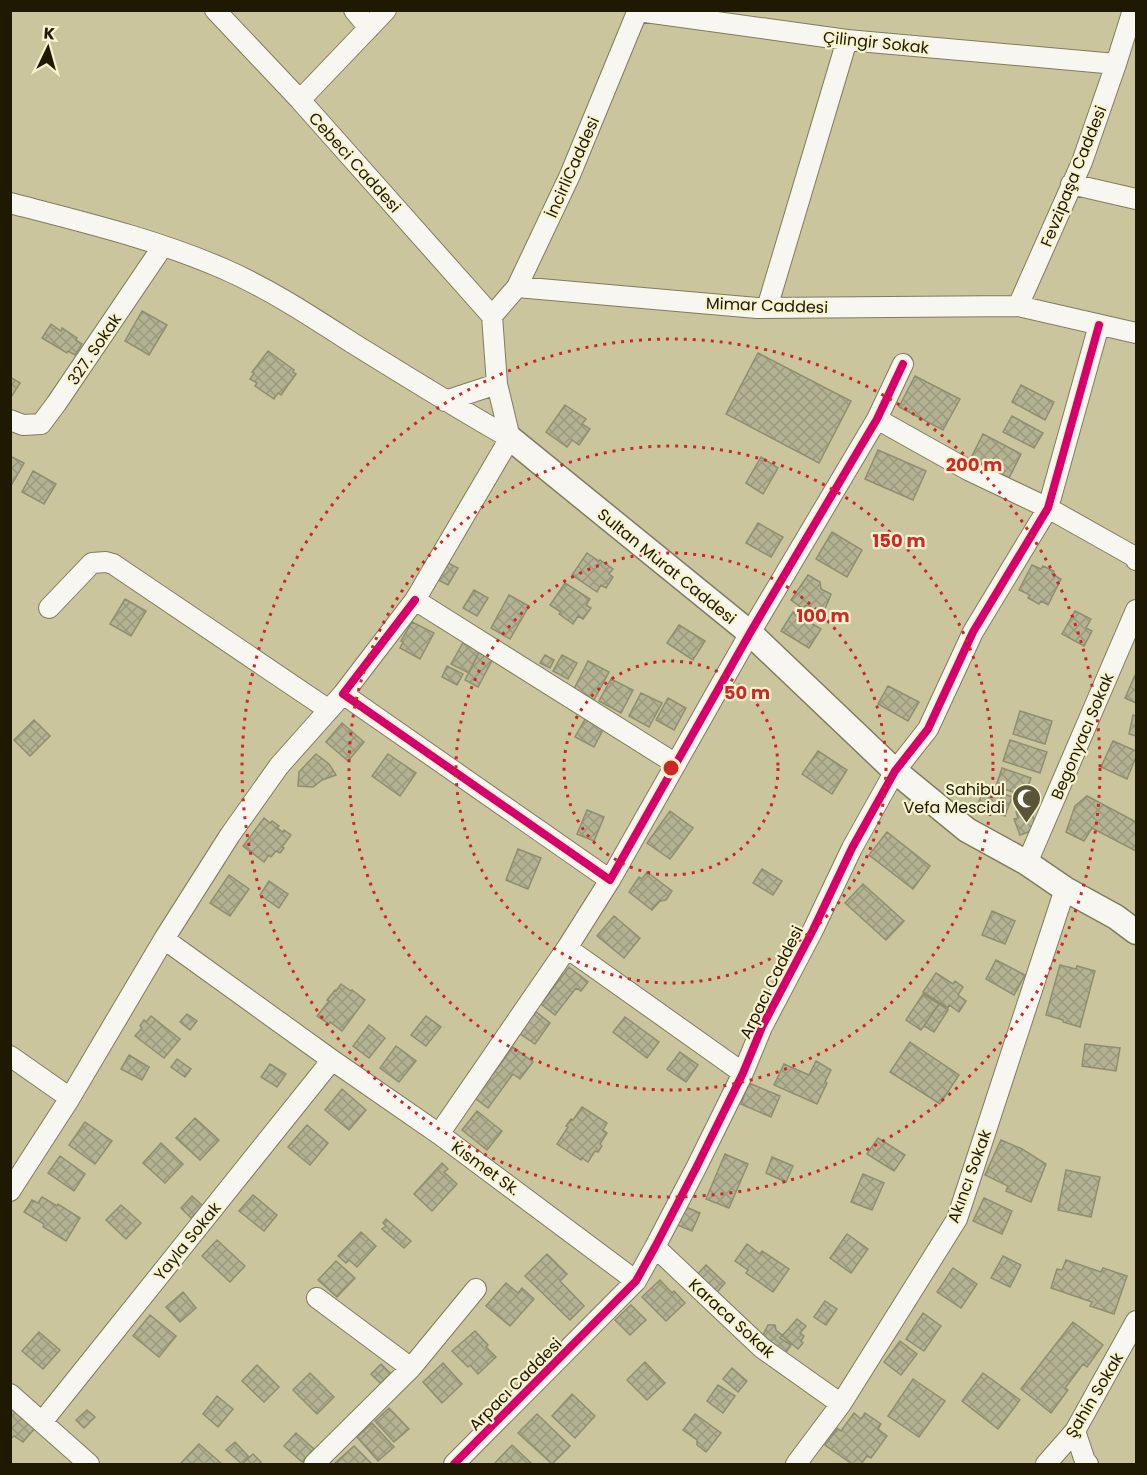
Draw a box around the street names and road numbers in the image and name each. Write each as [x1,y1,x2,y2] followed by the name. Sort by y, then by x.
[822,26,931,60] street label: Çilingir Sokak
[1035,102,1112,250] street label: Fevzipaşa Caddesi
[303,107,406,218] street label: Cebeci Caddesi
[540,113,605,222] street label: İncirliCaddesi
[705,292,828,319] street label: Mimar Caddesi
[62,308,127,390] street label: 327. Sokak
[592,503,741,630] street label: Sultan Murat Caddesi
[1045,669,1120,803] street label: Begonyacı Sokak
[734,922,809,1043] street label: Arpacı Caddesi
[942,1125,997,1226] street label: Akıncı Sokak
[447,1136,525,1201] street label: Kısmet Sk.
[149,1197,227,1286] street label: Yayla Sokak
[683,1273,780,1364] street label: Karaca Sokak
[464,1333,567,1436] street label: Arpacı Caddesi
[1060,1348,1129,1442] street label: Şahin Sokak

